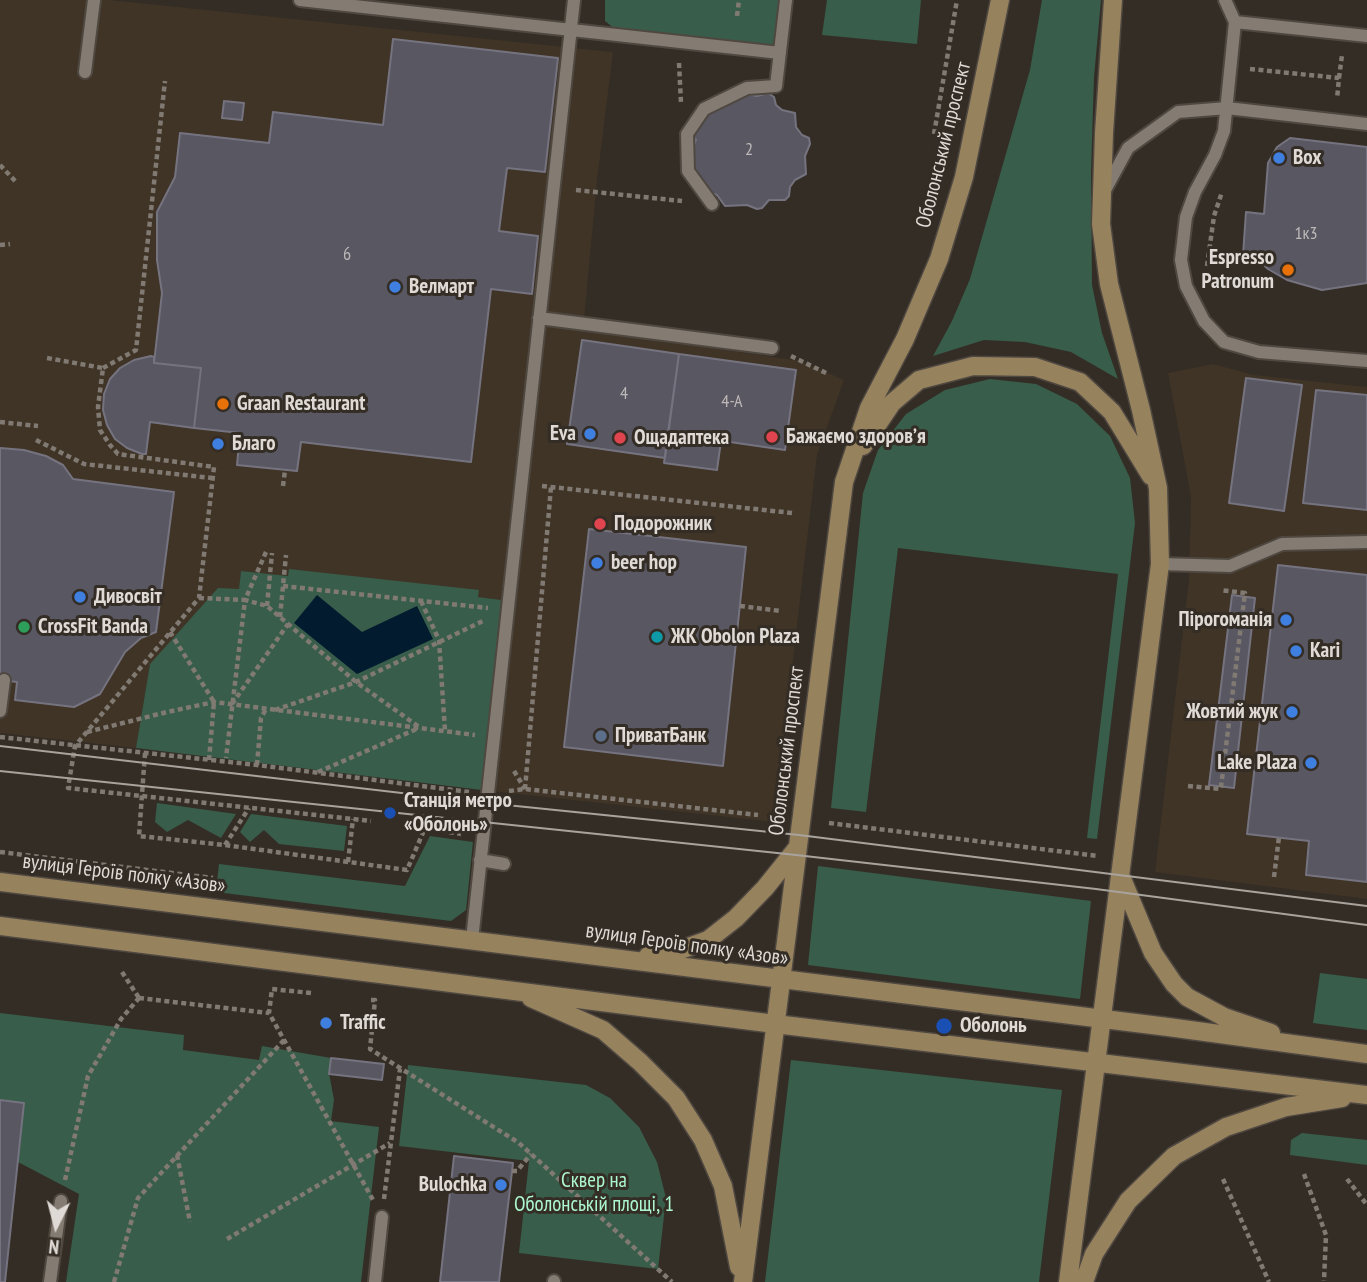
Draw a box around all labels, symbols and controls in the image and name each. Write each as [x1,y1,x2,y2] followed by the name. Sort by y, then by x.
[911,59,977,231] street label: Оболонський проспект
[745,139,753,161] house number: 2
[1293,145,1321,171] place label: Box
[1271,150,1287,166] marker: Box
[1294,223,1318,245] house number: 1к3
[343,244,351,266] house number: 6
[1201,245,1274,295] place label: Espresso Patronum
[1280,262,1296,278] marker: Espresso Patronum
[409,274,474,300] place label: Велмарт
[387,279,403,295] marker: Велмарт
[620,383,628,405] house number: 4
[237,391,365,417] place label: Graan Restaurant
[721,391,743,413] house number: 4-А
[215,396,231,412] marker: Graan Restaurant
[550,421,576,447] place label: Eva
[786,424,926,450] place label: Бажаємо здоровʼя
[634,425,729,451] place label: Ощадаптека
[582,426,598,442] marker: Eva
[764,429,780,445] marker: Бажаємо здоровʼя
[612,430,628,446] marker: Ощадаптека
[232,431,275,457] place label: Благо
[210,436,226,452] marker: Благо
[614,511,712,537] place label: Подорожник
[592,516,608,532] marker: Подорожник
[611,550,677,576] place label: beer hop
[589,555,605,571] marker: beer hop
[94,584,162,610] place label: Дивосвіт
[72,589,88,605] marker: Дивосвіт
[1179,607,1272,633] place label: Пірогоманія
[1278,612,1294,628] marker: Пірогоманія
[38,614,148,640] place label: CrossFit Banda
[16,619,32,635] marker: CrossFit Banda
[671,624,800,650] place label: ЖК Obolon Plaza
[649,629,665,645] marker: ЖК Obolon Plaza
[1310,638,1340,664] place label: Kari
[1288,643,1304,659] marker: Kari
[764,665,810,837] street label: Оболонський проспект
[1186,699,1278,725] place label: Жовтий жук
[1284,704,1300,720] marker: Жовтий жук
[615,723,706,749] place label: ПриватБанк
[593,728,609,744] marker: ПриватБанк
[1217,750,1297,776] place label: Lake Plaza
[1303,755,1319,771] marker: Lake Plaza
[404,788,512,838] place label: Станція метро «Оболонь»
[382,805,398,821] marker: Станція метро «Оболонь»
[21,849,227,899] street label: вулиця Героїв полку «Азов»
[584,918,790,972] street label: вулиця Героїв полку «Азов»
[340,1010,386,1036] place label: Traffic
[960,1013,1027,1039] place label: Оболонь
[318,1015,334,1031] marker: Traffic
[934,1016,954,1036] marker: Оболонь
[514,1168,674,1218] park label: Сквер на Оболонській площі, 1
[419,1172,487,1198] place label: Bulochka
[493,1177,509,1193] marker: Bulochka
[21,1191,91,1261] north arrow
[47,1234,60,1259] text: N

